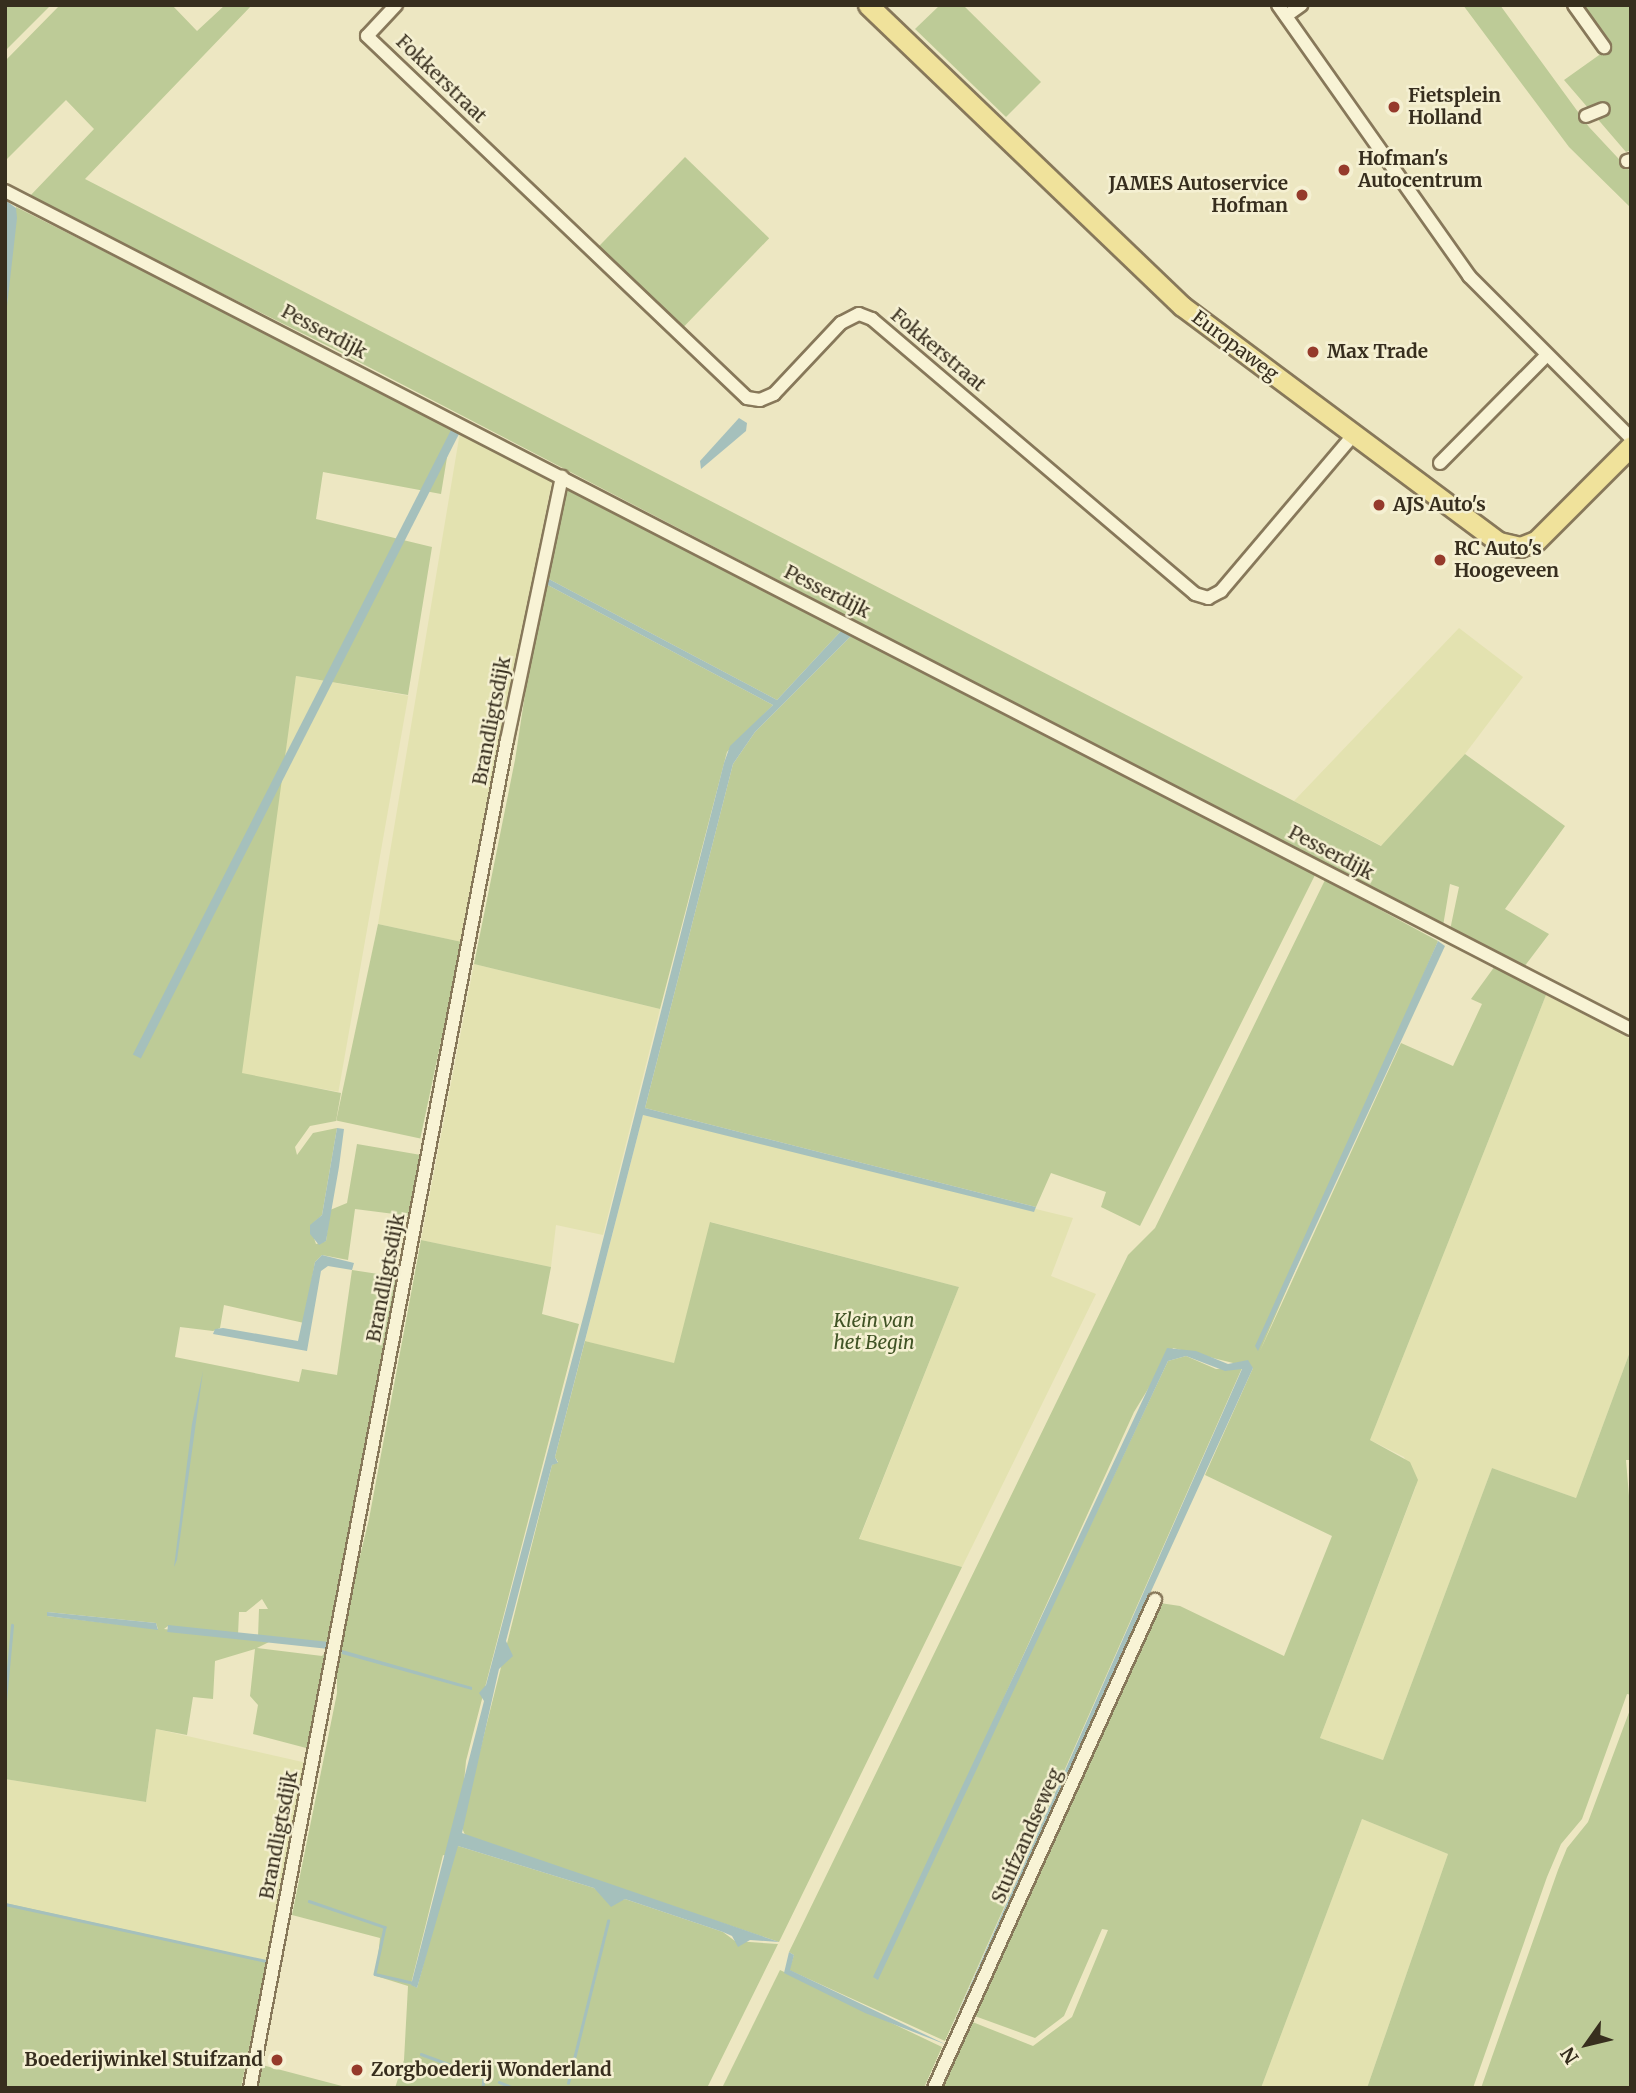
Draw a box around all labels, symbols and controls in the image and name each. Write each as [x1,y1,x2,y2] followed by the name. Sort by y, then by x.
[391,30,491,128] street label: Fokkerstraat
[1408,85,1501,129] place label: Fietsplein Holland
[1386,99,1402,115] marker: Fietsplein Holland
[1358,148,1482,192] place label: Hofman's Autocentrum
[1336,162,1352,178] marker: Hofman's Autocentrum
[1109,173,1288,217] place label: JAMES Autoservice Hofman
[1294,187,1310,203] marker: JAMES Autoservice Hofman
[277,300,371,364] street label: Pesserdijk
[886,304,990,396] street label: Fokkerstraat
[1187,306,1283,386] street label: Europaweg
[1327,341,1428,363] place label: Max Trade
[1305,344,1321,360] marker: Max Trade
[1393,494,1486,516] place label: AJS Auto's
[1371,497,1387,513] marker: AJS Auto's
[1454,538,1559,582] place label: RC Auto's Hoogeveen
[1432,552,1448,568] marker: RC Auto's Hoogeveen
[780,561,874,623] street label: Pesserdijk
[468,655,516,787] street label: Brandligtsdijk
[1284,821,1378,885] street label: Pesserdijk
[362,1212,410,1344] street label: Brandligtsdijk
[833,1310,915,1354] park label: Klein van het Begin
[987,1765,1067,1907] street label: Stuifzandseweg
[255,1769,303,1901] street label: Brandligtsdijk
[1552,2009,1622,2079] north arrow
[1555,2043,1584,2069] text: N
[24,2049,263,2071] place label: Boederijwinkel Stuifzand
[269,2052,285,2068] marker: Boederijwinkel Stuifzand
[371,2059,612,2081] place label: Zorgboederij Wonderland
[349,2062,365,2078] marker: Zorgboederij Wonderland

